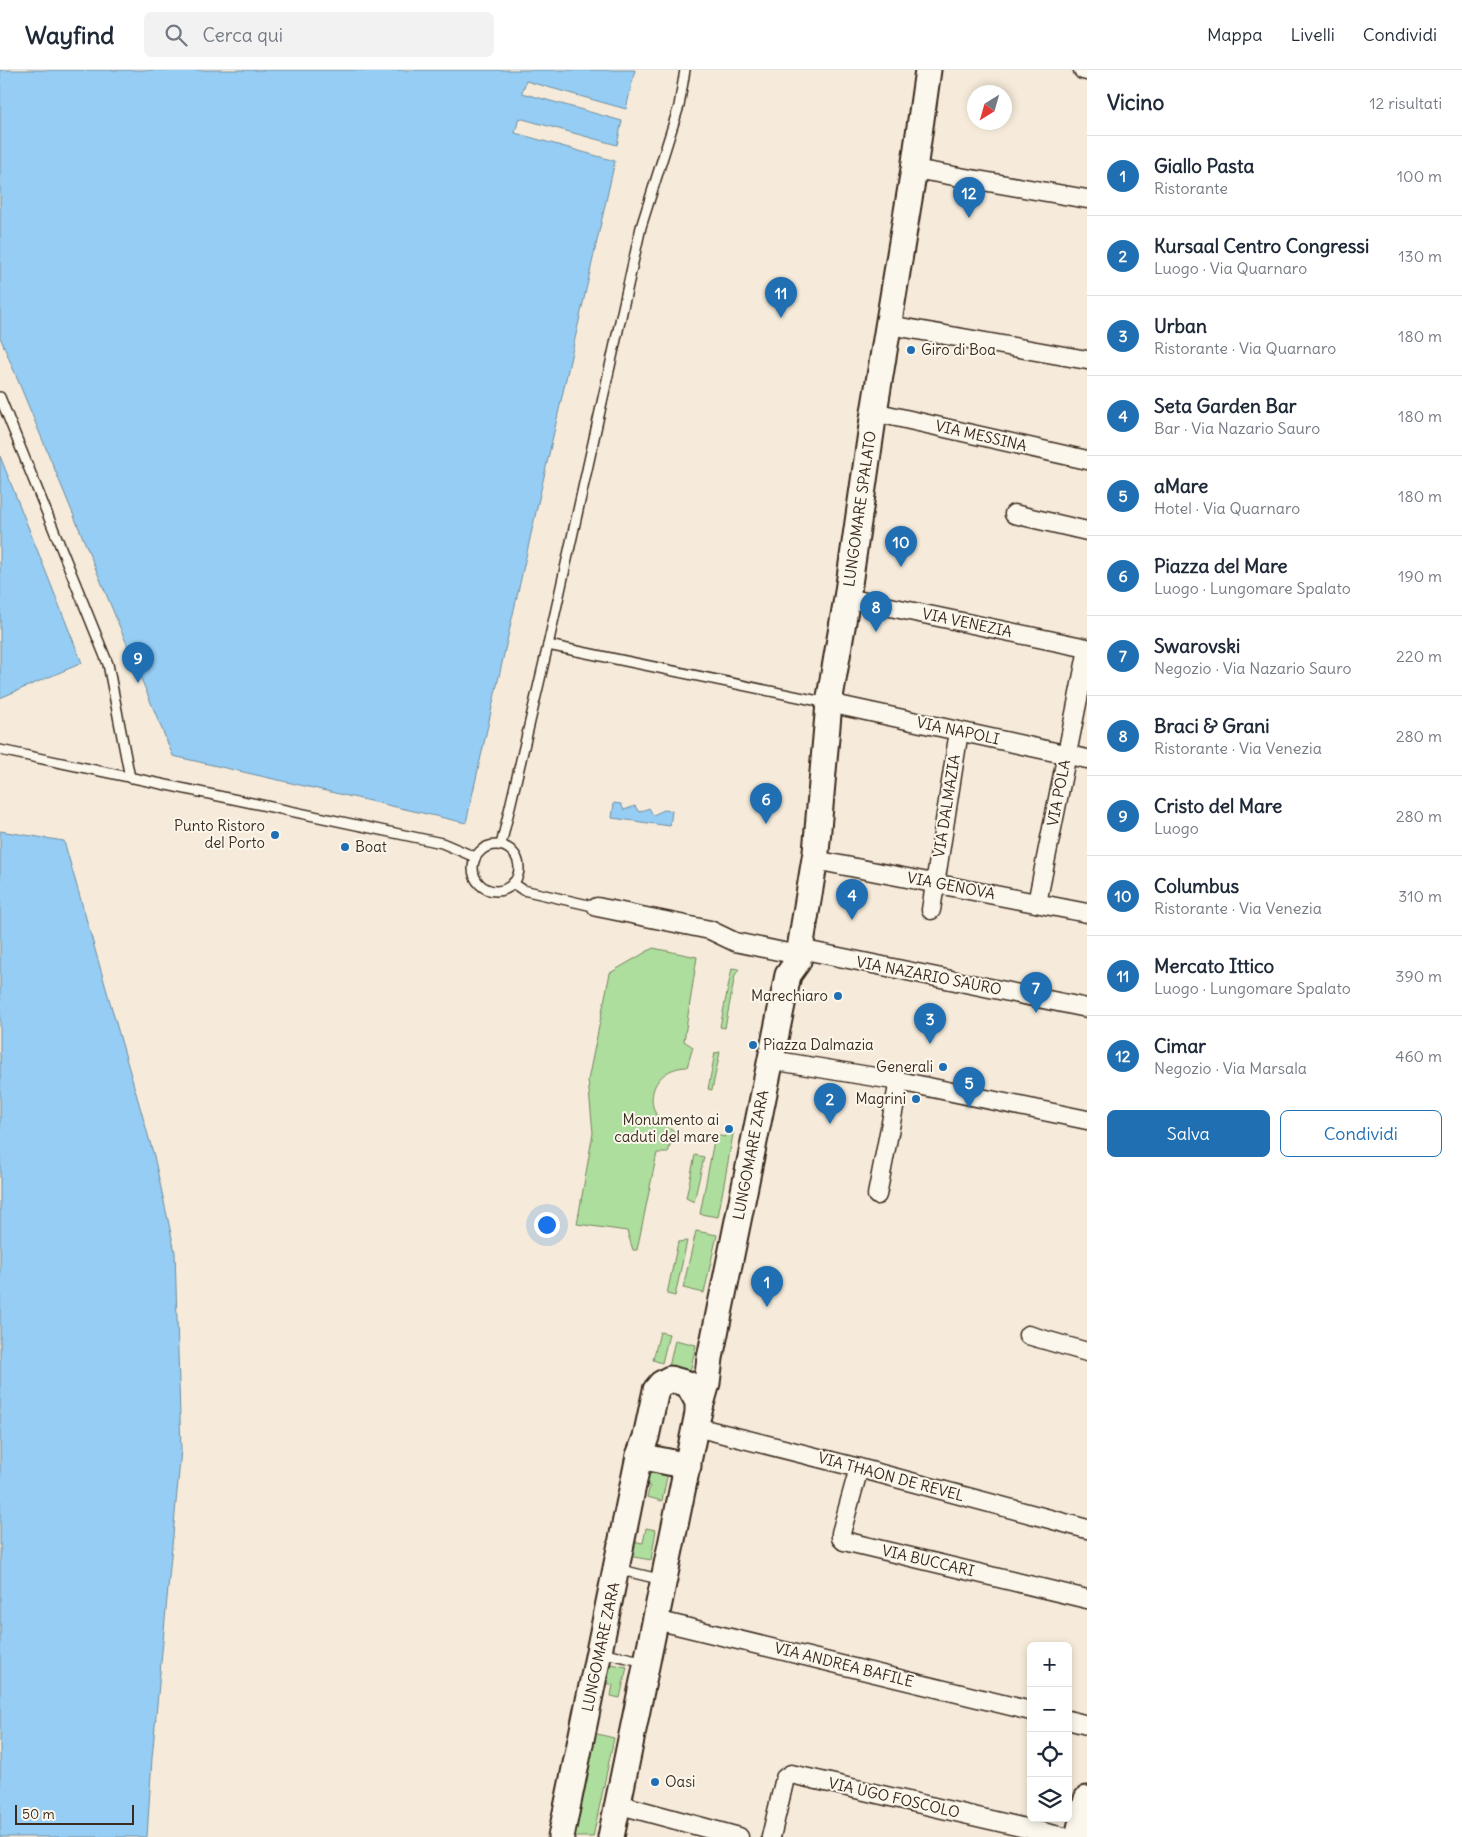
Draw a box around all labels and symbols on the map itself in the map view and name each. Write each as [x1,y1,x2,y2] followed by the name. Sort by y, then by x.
[967,85,1012,130] north arrow
[953,177,985,218] pin: 12
[765,277,797,318] pin: 11
[921,340,996,359] place label: Giro di Boa
[905,344,917,356] marker: Giro di Boa
[934,416,1029,455] street label: VIA MESSINA
[839,430,880,588] street label: LUNGOMARE SPALATO
[885,526,917,567] pin: 10
[860,591,892,632] pin: 8
[921,604,1014,641] street label: VIA VENEZIA
[122,642,154,683] pin: 9
[915,712,1001,749] street label: VIA NAPOLI
[929,753,964,859] street label: VIA DALMAZIA
[1043,758,1074,828] street label: VIA POLA
[750,783,782,824] pin: 6
[174,816,265,852] place label: Punto Ristoro del Porto
[269,829,281,841] marker: Punto Ristoro del Porto
[355,837,387,856] place label: Boat
[339,841,351,853] marker: Boat
[905,868,997,903] street label: VIA GENOVA
[836,879,868,920] pin: 4
[855,952,1003,999] street label: VIA NAZARIO SAURO
[1020,972,1052,1013] pin: 7
[751,986,828,1005] place label: Marechiaro
[832,990,844,1002] marker: Marechiaro
[914,1003,946,1044] pin: 3
[763,1035,874,1054] place label: Piazza Dalmazia
[747,1039,759,1051] marker: Piazza Dalmazia
[876,1057,933,1076] place label: Generali
[937,1061,949,1073] marker: Generali
[953,1067,985,1108] pin: 5
[814,1083,846,1124] pin: 2
[729,1088,772,1221] street label: LUNGOMARE ZARA
[856,1089,906,1108] place label: Magrini
[910,1093,922,1105] marker: Magrini
[614,1110,719,1146] place label: Monumento ai caduti del mare
[723,1123,735,1135] marker: Monumento ai caduti del mare
[534,1212,560,1238] your location
[751,1266,783,1307] pin: 1
[816,1448,966,1505] street label: VIA THAON DE REVEL
[880,1541,976,1580] street label: VIA BUCCARI
[578,1580,624,1713] street label: LUNGOMARE ZARA
[773,1638,916,1691] street label: VIA ANDREA BAFILE
[665,1772,695,1791] place label: Oasi
[827,1773,962,1822] street label: VIA UGO FOSCOLO
[649,1776,661,1788] marker: Oasi
[15,1802,134,1825] scale bar

